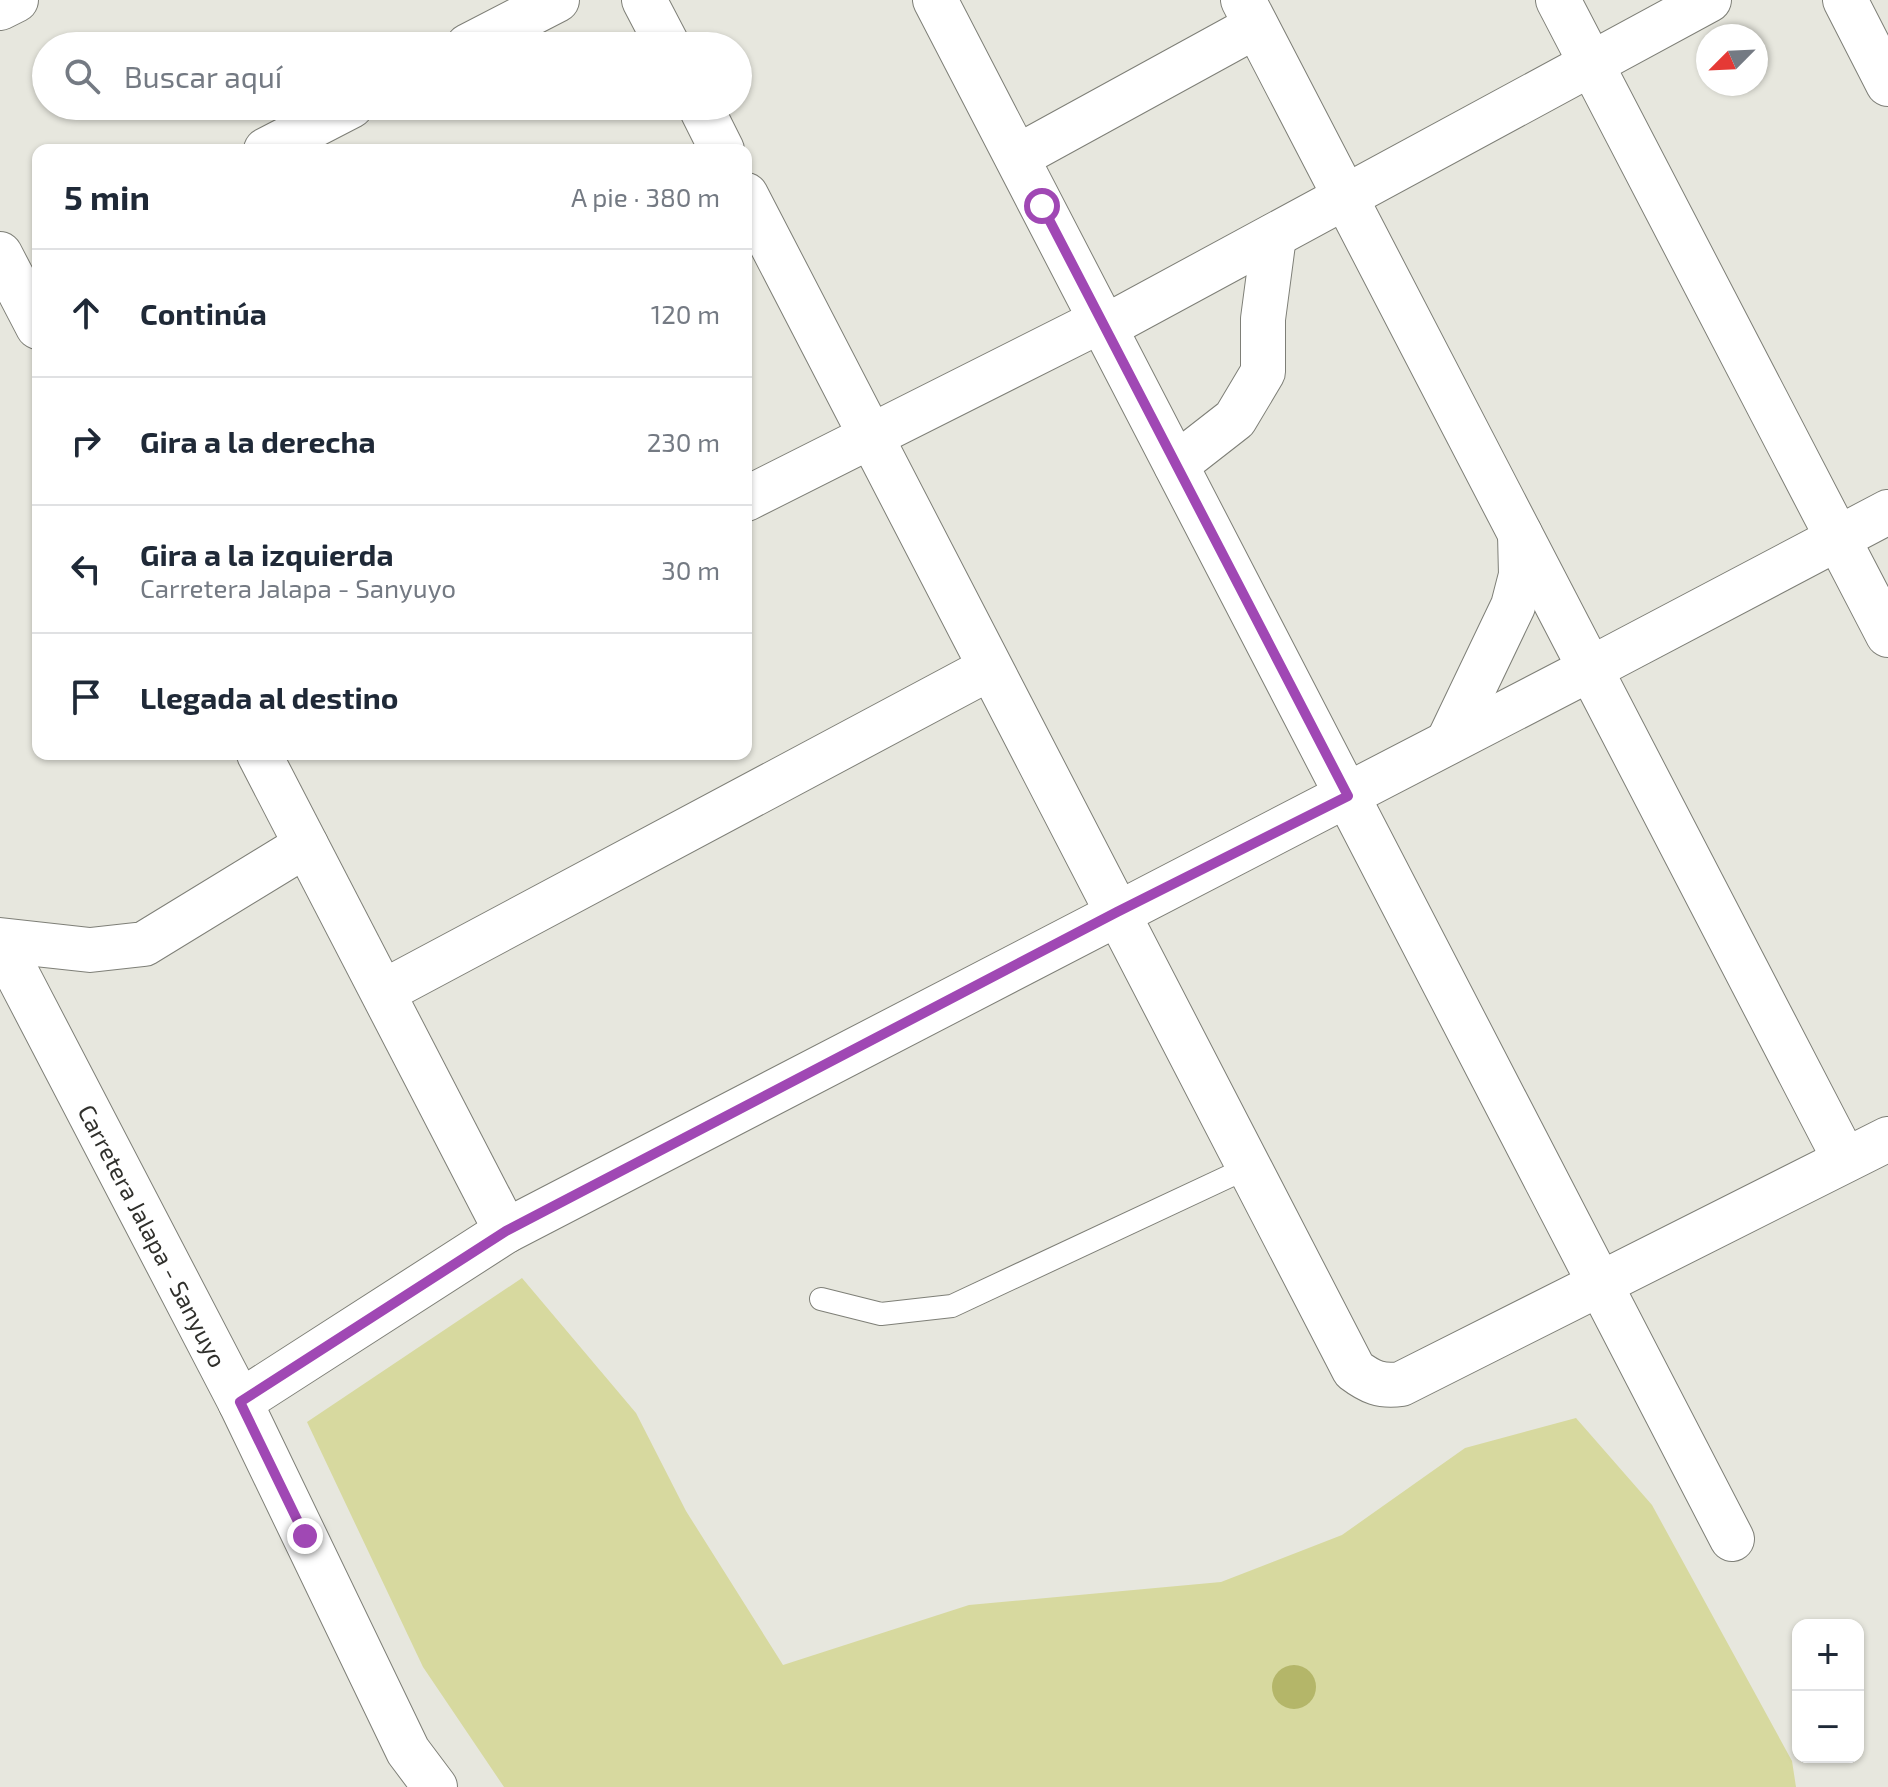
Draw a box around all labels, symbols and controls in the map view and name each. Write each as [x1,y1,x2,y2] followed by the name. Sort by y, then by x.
[1696,24,1768,96] north arrow
[32,32,752,120] search box
[60,54,104,98] icon: search
[124,58,282,94] text: Buscar aquí
[64,176,150,217] text: 5 min
[571,181,720,212] text: A pie · 380 m
[1024,188,1060,224] route start
[64,291,108,335] icon: ahead
[140,295,267,331] text: Continúa
[651,298,720,329] text: 120 m
[64,419,108,463] icon: right
[140,423,376,459] text: Gira a la derecha
[647,426,720,457] text: 230 m
[140,536,394,572] text: Gira a la izquierda
[64,547,108,591] icon: left
[661,554,720,585] text: 30 m
[140,572,456,603] text: Carretera Jalapa - Sanyuyo
[64,675,108,719] icon: arrive
[140,679,399,715] text: Llegada al destino
[73,1099,234,1372] street label: Carretera Jalapa - Sanyuyo
[287,1518,323,1554] route end
[1792,1619,1864,1763] map controls
[1792,1619,1864,1691] button: +
[1792,1691,1864,1763] button: −

